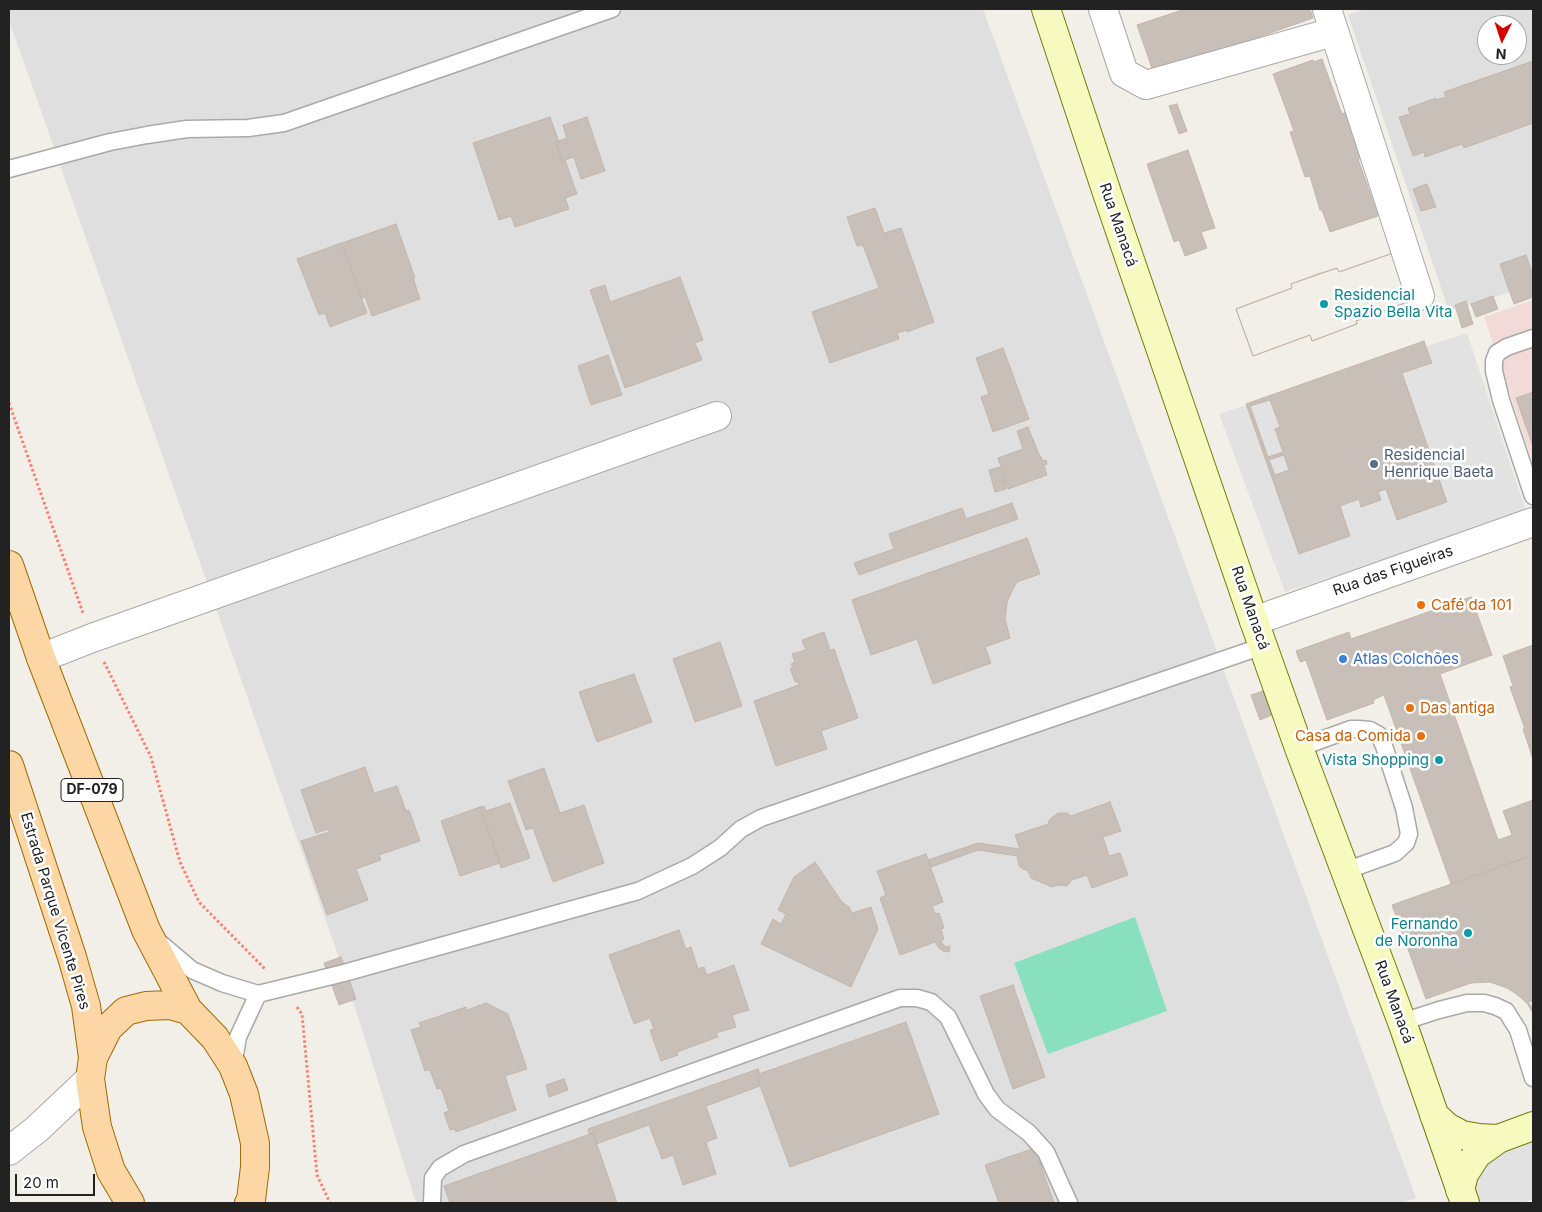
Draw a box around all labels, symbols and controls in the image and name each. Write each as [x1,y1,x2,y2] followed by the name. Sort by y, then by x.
[1477,15,1527,65] north arrow
[1495,46,1507,63] text: N
[1095,181,1141,269] street label: Rua Manacá
[1334,286,1452,321] place label: Residencial Spazio Bella Vita
[1318,298,1330,310] marker: Residencial Spazio Bella Vita
[1384,446,1494,481] place label: Residencial Henrique Baeta
[1368,458,1380,470] marker: Residencial Henrique Baeta
[1331,542,1455,600] street label: Rua das Figueiras
[1227,564,1273,652] street label: Rua Manacá
[1431,596,1512,614] place label: Café da 101
[1415,599,1427,611] marker: Café da 101
[1353,650,1459,668] place label: Atlas Colchões
[1337,653,1349,665] marker: Atlas Colchões
[1420,699,1495,717] place label: Das antiga
[1404,702,1416,714] marker: Das antiga
[1295,727,1411,745] place label: Casa da Comida
[1415,730,1427,742] marker: Casa da Comida
[1322,751,1429,769] place label: Vista Shopping
[1433,754,1445,766] marker: Vista Shopping
[61,778,123,802] road number: DF-079
[16,810,94,1012] street label: Estrada Parque Vicente Pires
[1375,915,1458,950] place label: Fernando de Noronha
[1462,927,1474,939] marker: Fernando de Noronha
[1371,958,1417,1046] street label: Rua Manacá
[18,1164,98,1196] scale bar
[23,1173,59,1192] text: 20 m

